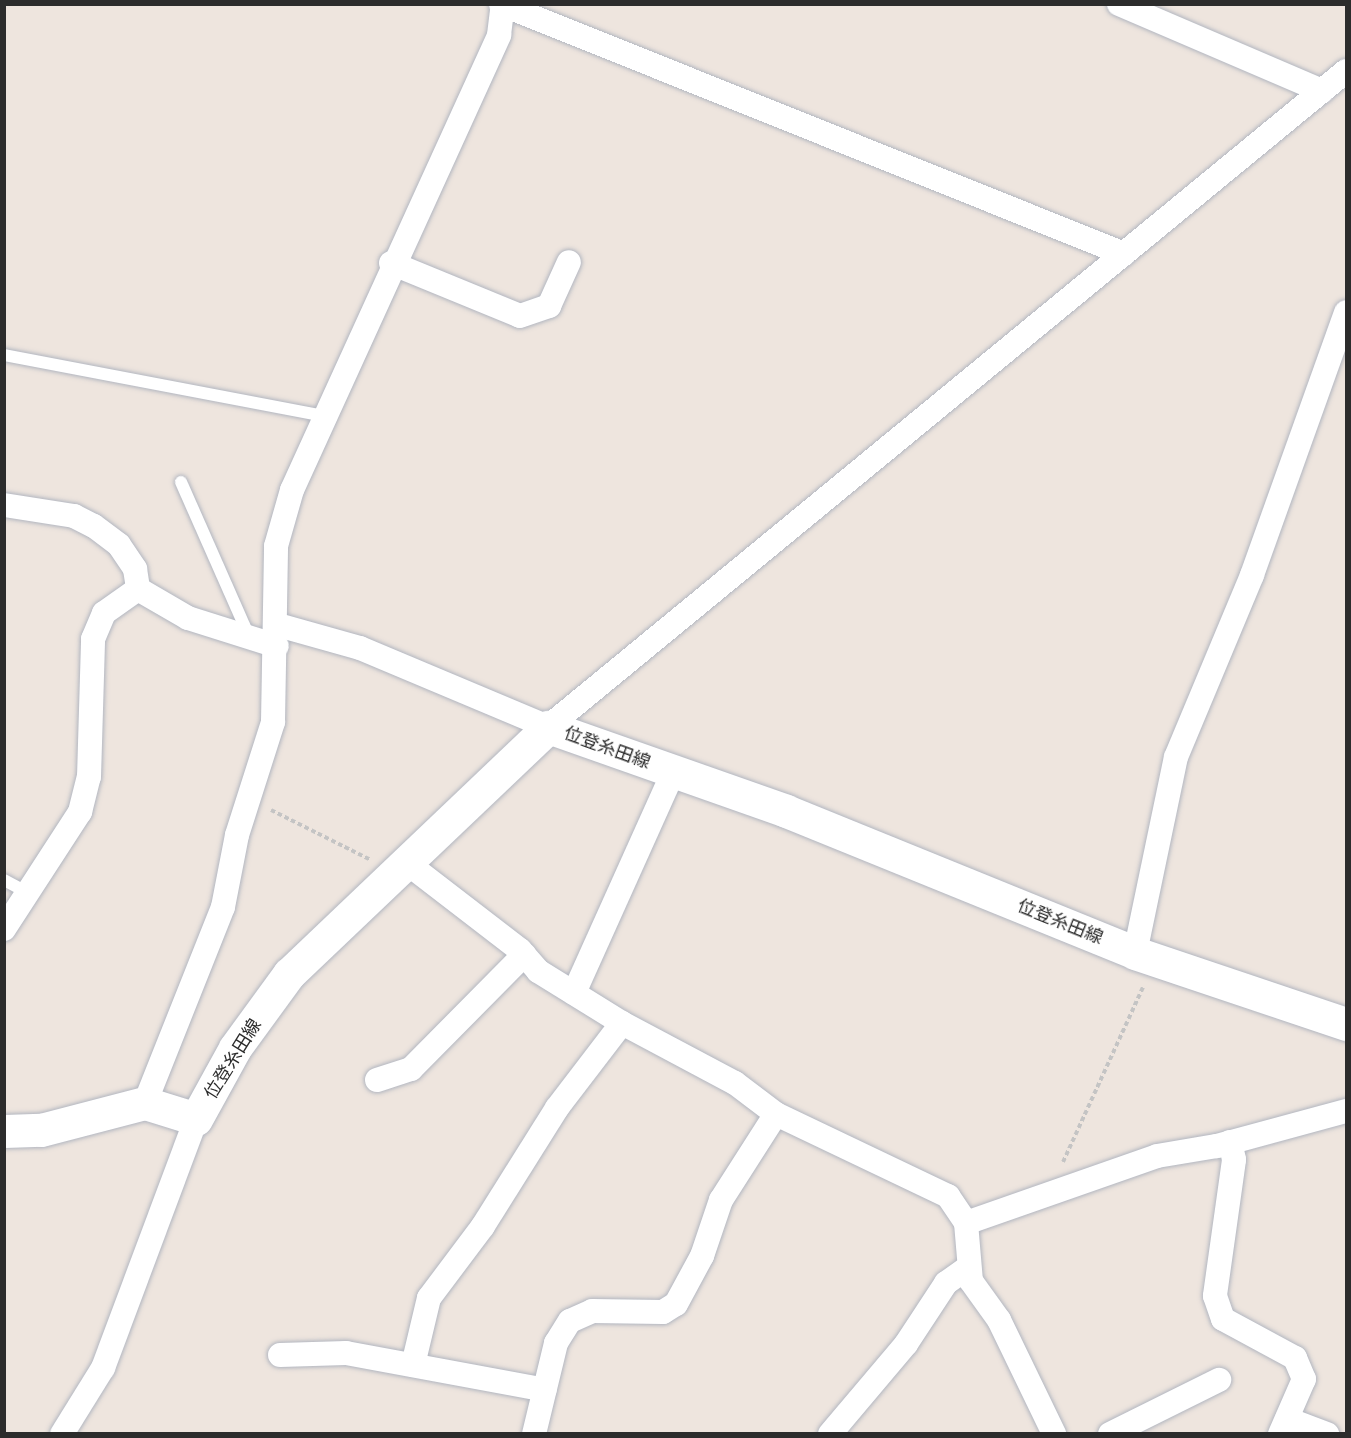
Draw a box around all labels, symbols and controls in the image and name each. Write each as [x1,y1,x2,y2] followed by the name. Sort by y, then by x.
[561,722,653,774] street label: 位登糸田線
[1014,895,1106,949] street label: 位登糸田線
[200,1015,266,1103] street label: 位登糸田線

